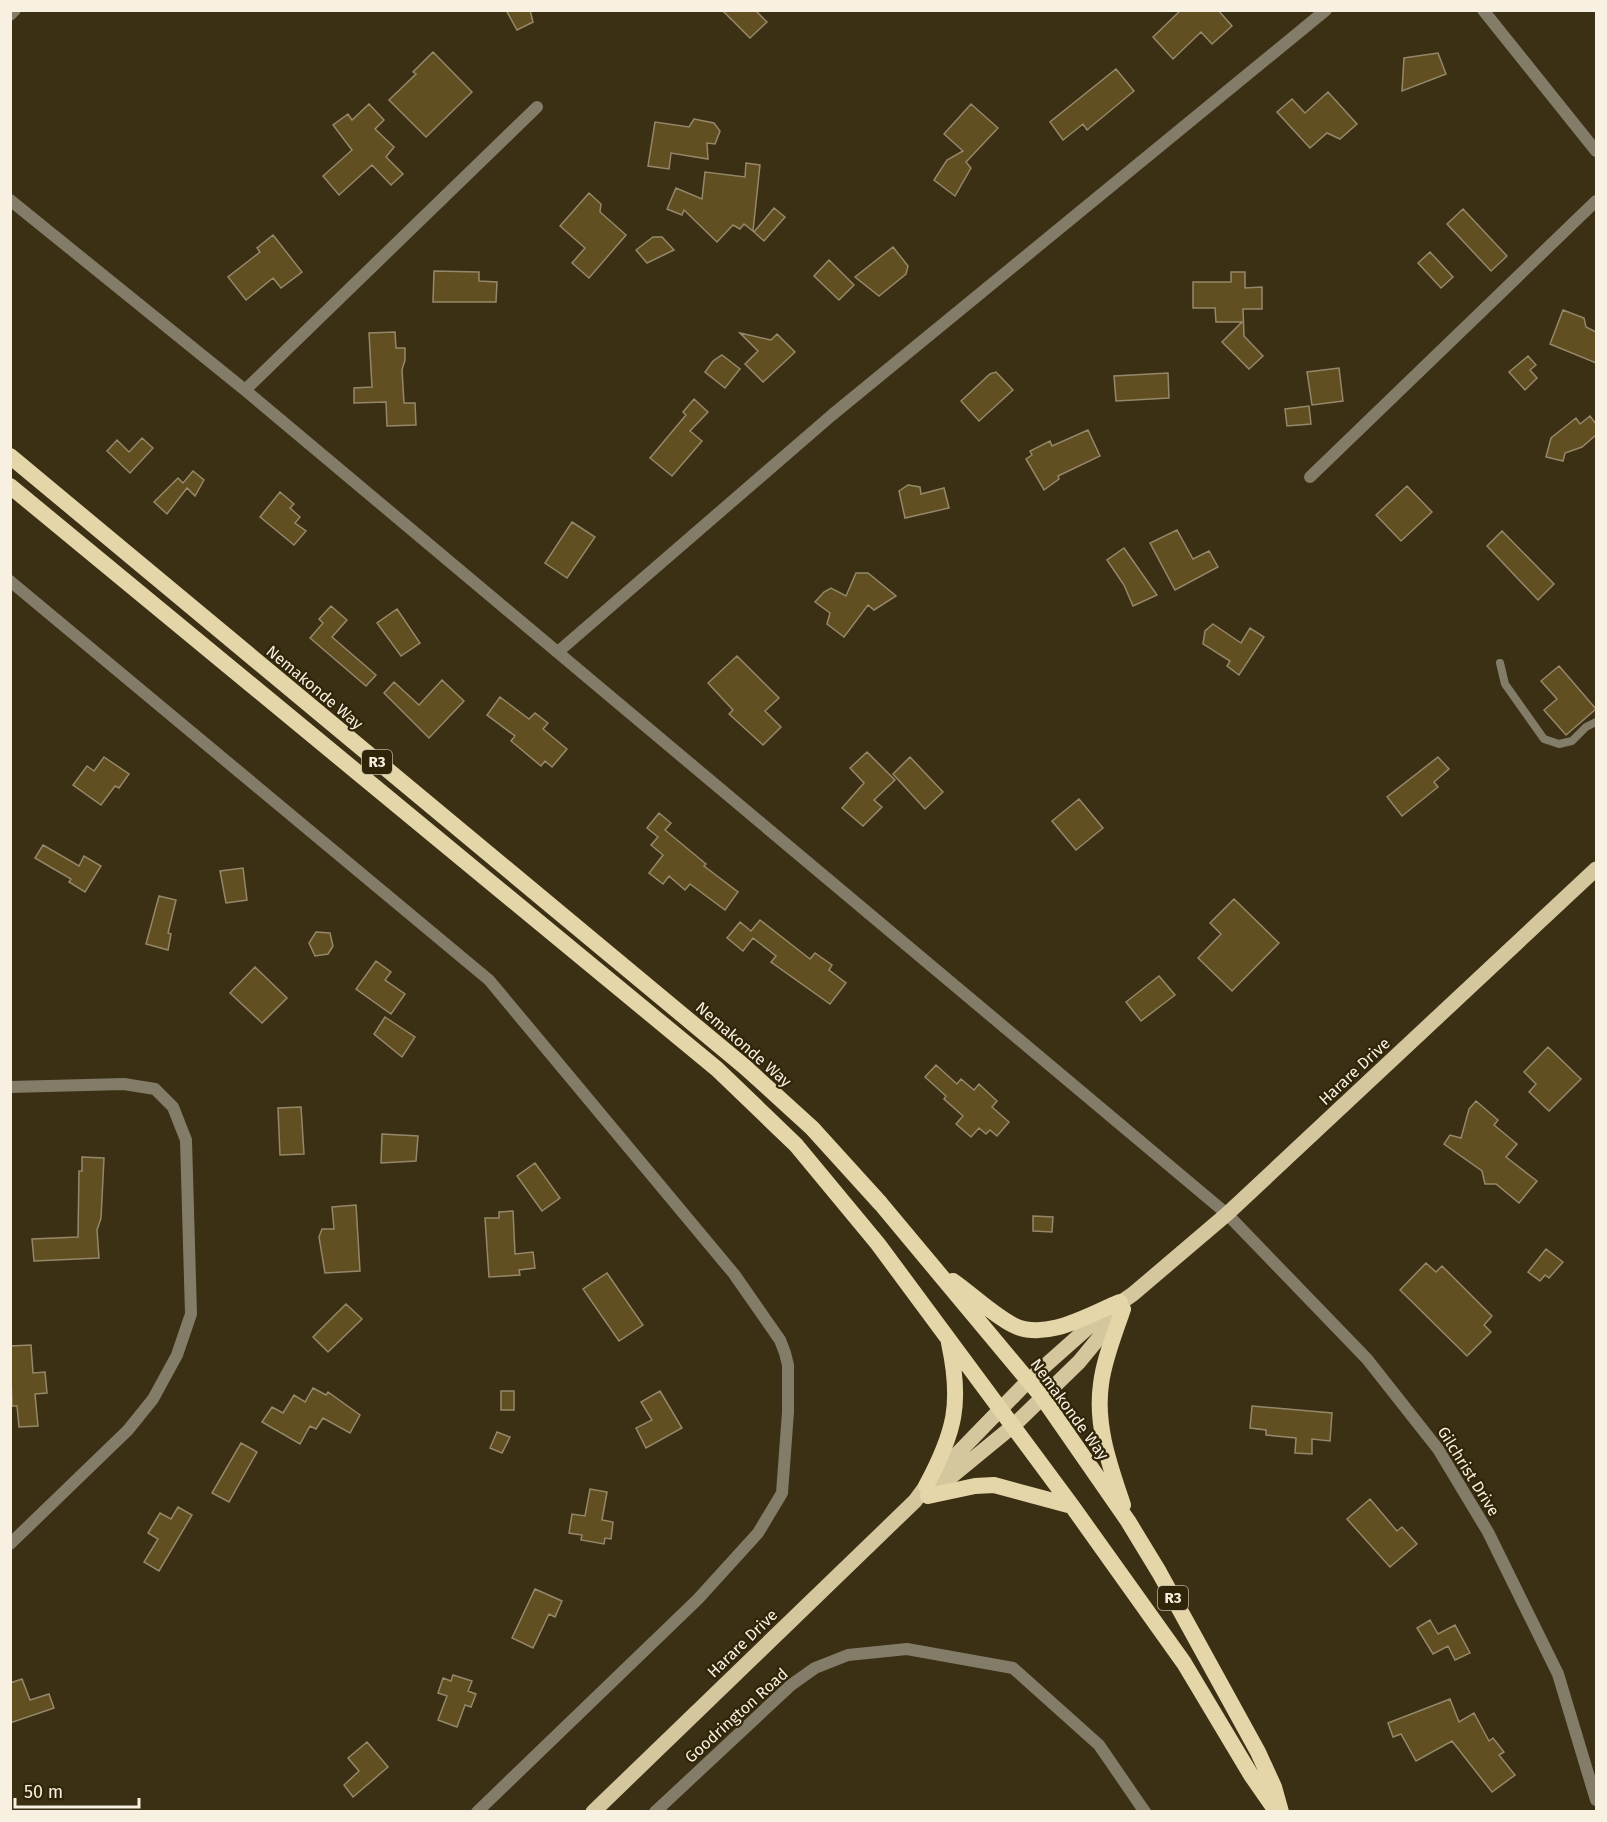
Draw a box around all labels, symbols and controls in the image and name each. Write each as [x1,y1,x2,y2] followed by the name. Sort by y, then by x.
[262,641,367,733] street label: Nemakonde Way
[362,750,392,774] road number: R3
[692,998,795,1091] street label: Nemakonde Way
[1315,1034,1394,1109] street label: Harare Drive
[1027,1355,1113,1464] street label: Nemakonde Way
[1434,1423,1504,1520] street label: Gilchrist Drive
[1158,1586,1188,1610] road number: R3
[703,1605,781,1681] street label: Harare Drive
[681,1664,792,1767] street label: Goodrington Road
[15,1771,140,1809] scale bar
[24,1781,63,1803] text: 50 m

